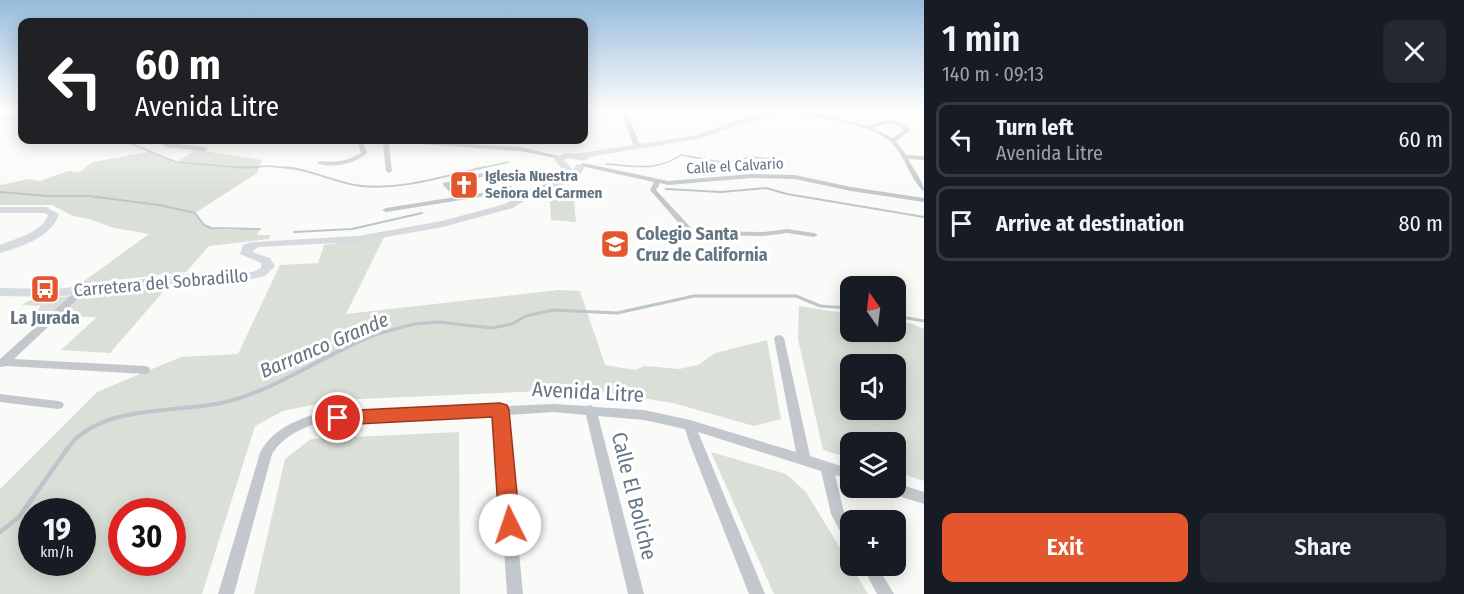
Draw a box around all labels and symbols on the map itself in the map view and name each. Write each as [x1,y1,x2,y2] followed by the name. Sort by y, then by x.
[686,154,784,178] street label: Calle el Calvario
[485,167,603,202] place label: Iglesia Nuestra Señora del Carmen
[448,169,480,201] church icon: Iglesia Nuestra Señora del Carmen
[636,223,768,266] place label: Colegio Santa Cruz de California
[599,228,631,260] school or university icon: Colegio Santa Cruz de California
[73,264,249,302] street label: Carretera del Sobradillo
[29,273,61,305] bus stop icon: La Jurada
[840,276,906,342] north arrow
[10,307,80,329] place label: La Jurada
[256,307,392,383] water label: Barranco Grande
[531,376,645,408] street label: Avenida Litre
[312,392,363,443] pin
[606,429,662,563] street label: Calle El Boliche
[478,493,542,557] position arrow
[108,498,186,576] speed limit sign: 30

